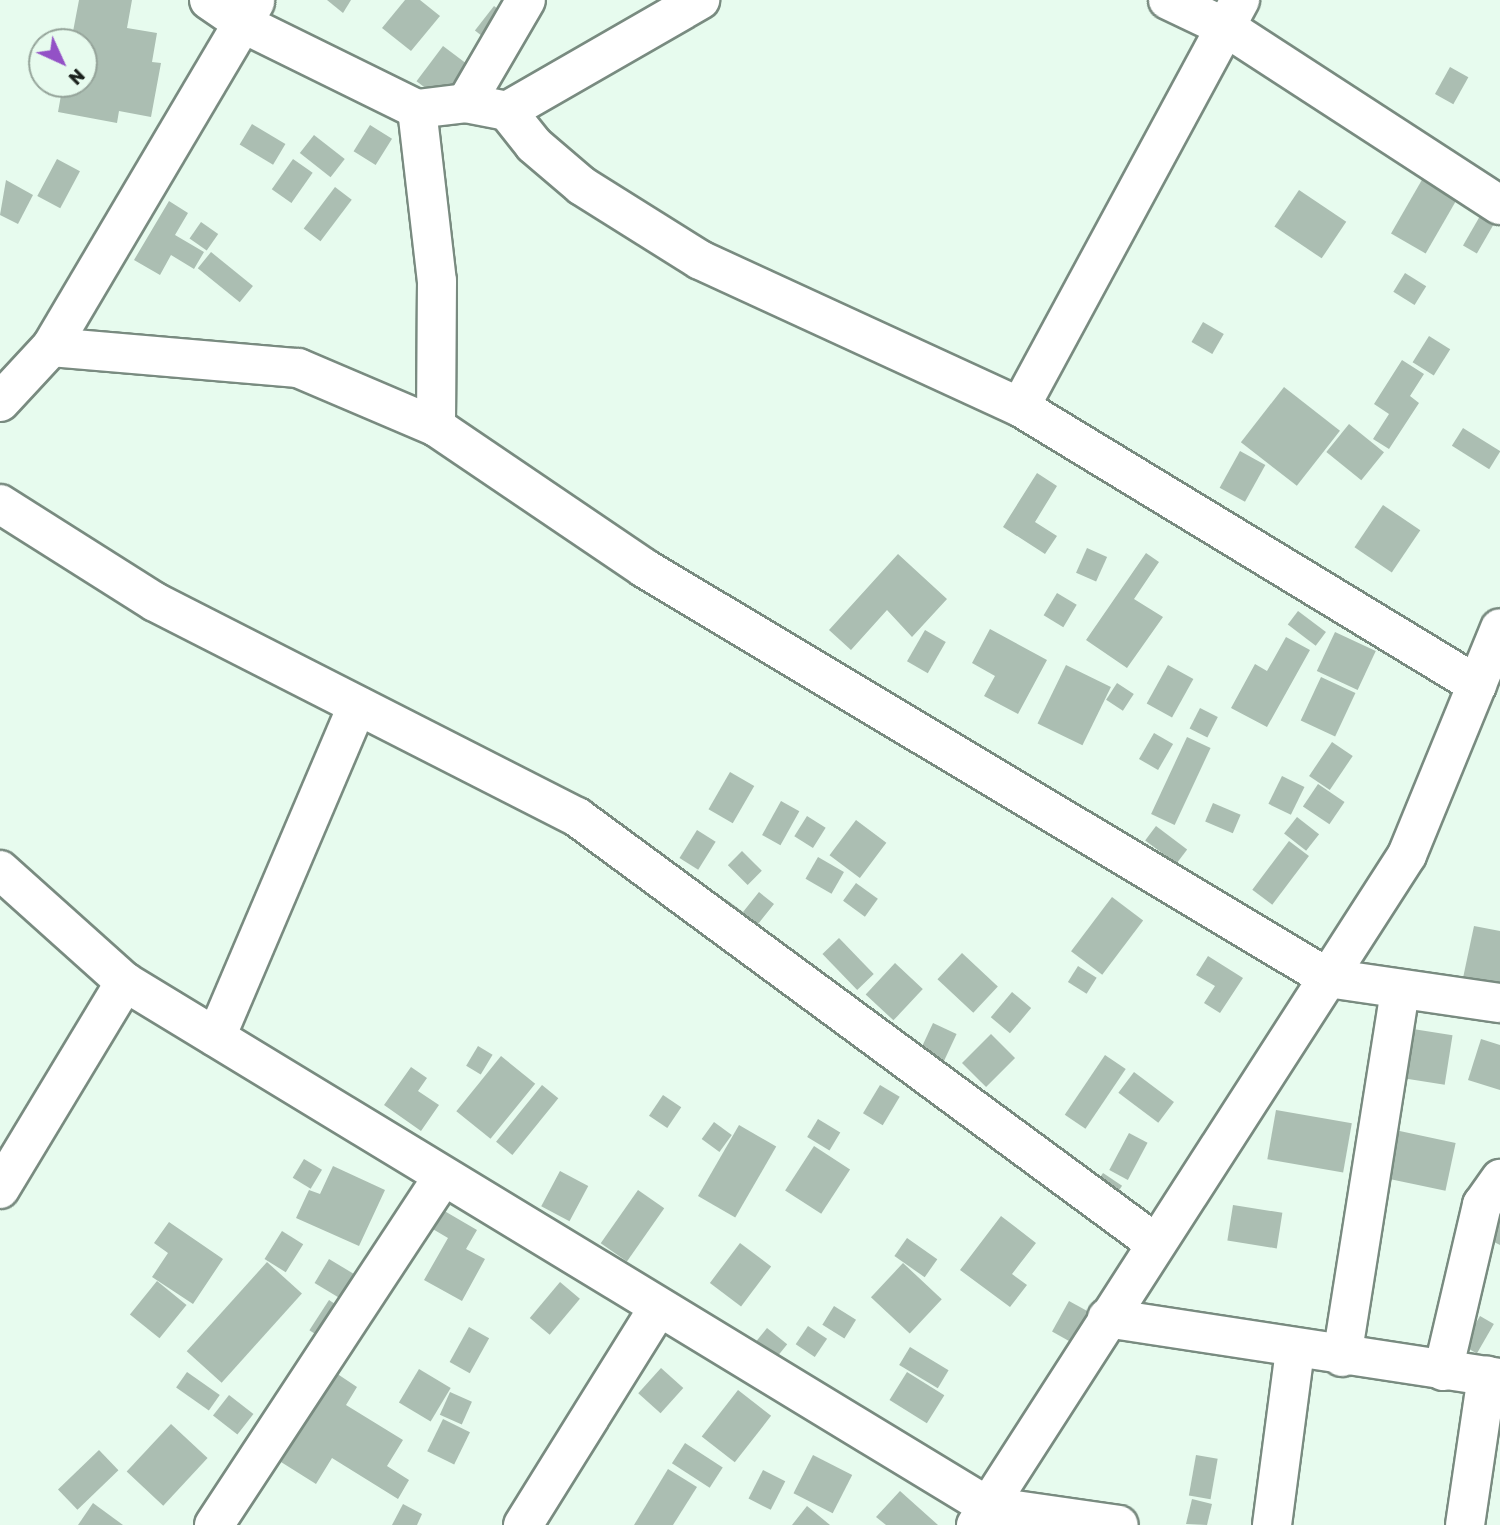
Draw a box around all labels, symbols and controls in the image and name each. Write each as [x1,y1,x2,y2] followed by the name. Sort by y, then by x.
[28,28,98,98] north arrow
[64,64,90,90] text: N

